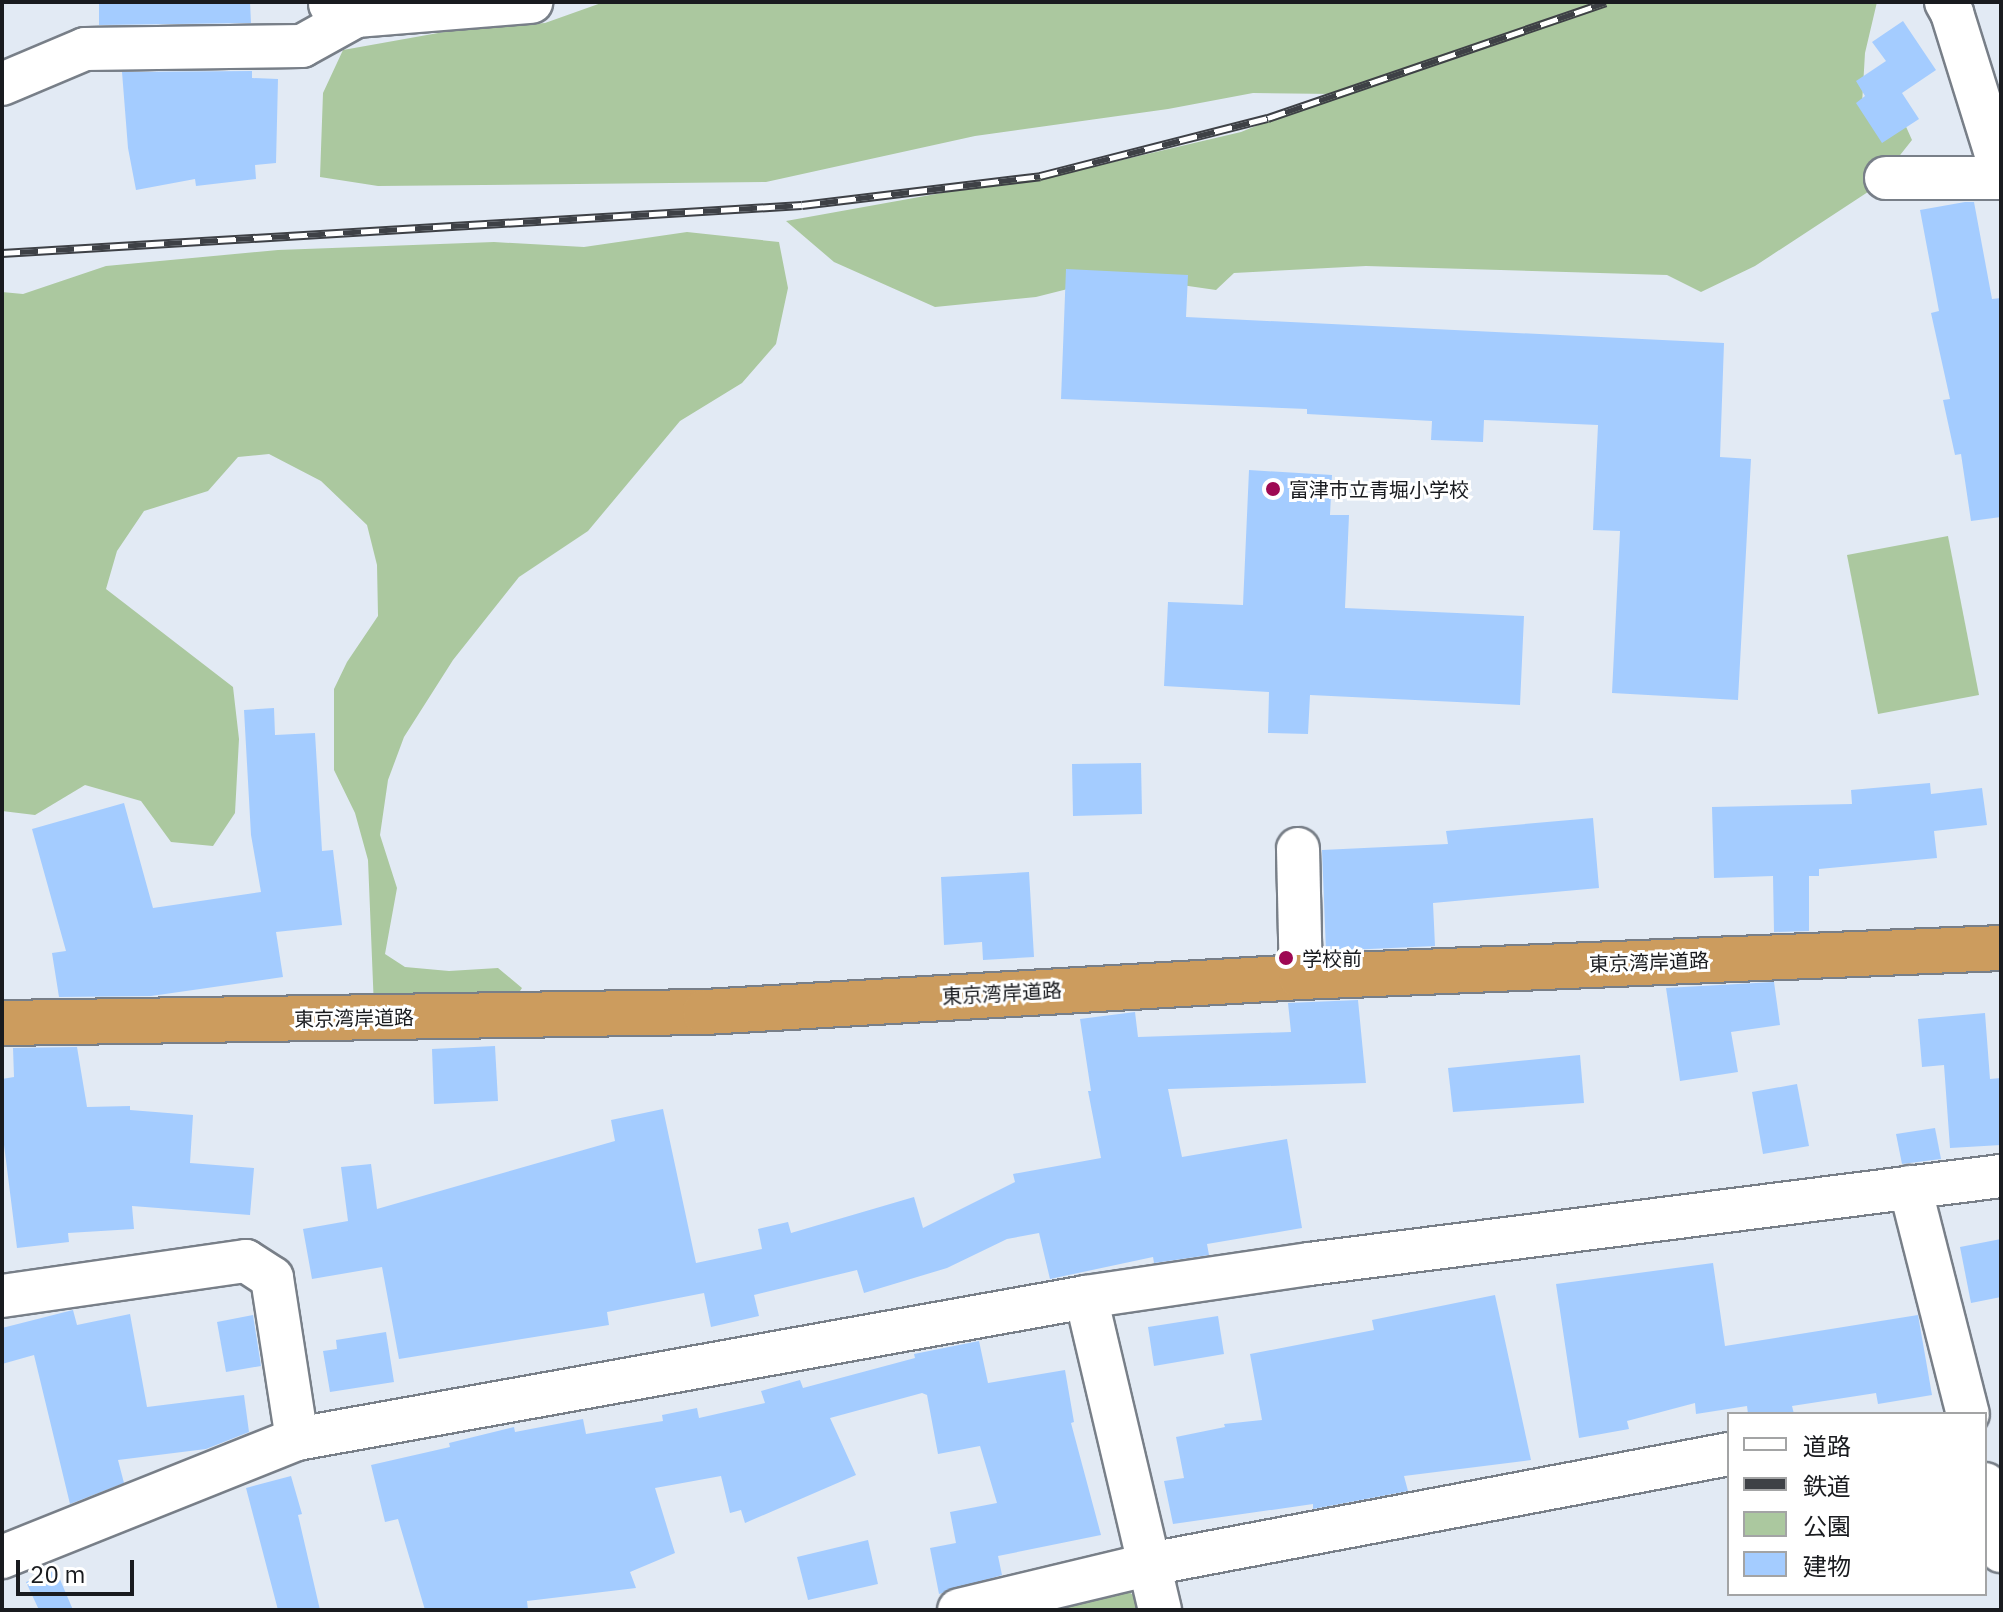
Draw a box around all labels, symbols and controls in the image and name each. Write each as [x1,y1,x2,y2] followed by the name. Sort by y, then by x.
[1289,477,1469,501] place label: 富津市立青堀小学校
[1264,480,1282,498] marker: 富津市立青堀小学校
[1302,946,1362,970] place label: 学校前
[1589,948,1709,976] street label: 東京湾岸道路
[1277,949,1295,967] marker: 学校前
[941,978,1063,1008] street label: 東京湾岸道路
[294,1005,414,1031] street label: 東京湾岸道路
[1727,1412,1987,1596] legend
[1803,1430,1851,1462] text: 道路
[1803,1470,1851,1502] text: 鉄道
[1803,1510,1851,1542] text: 公園
[20,1544,138,1594] scale bar
[1803,1550,1851,1582] text: 建物
[30,1558,85,1590] text: 20 m

